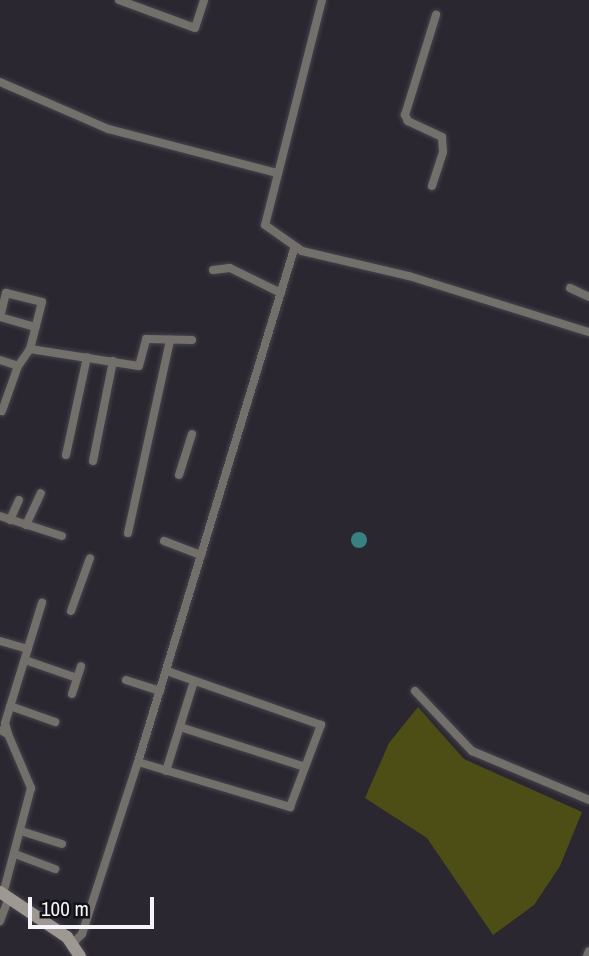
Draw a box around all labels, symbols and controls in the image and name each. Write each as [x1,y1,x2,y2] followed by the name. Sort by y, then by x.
[32,883,158,927] scale bar
[41,894,89,923] text: 100 m

